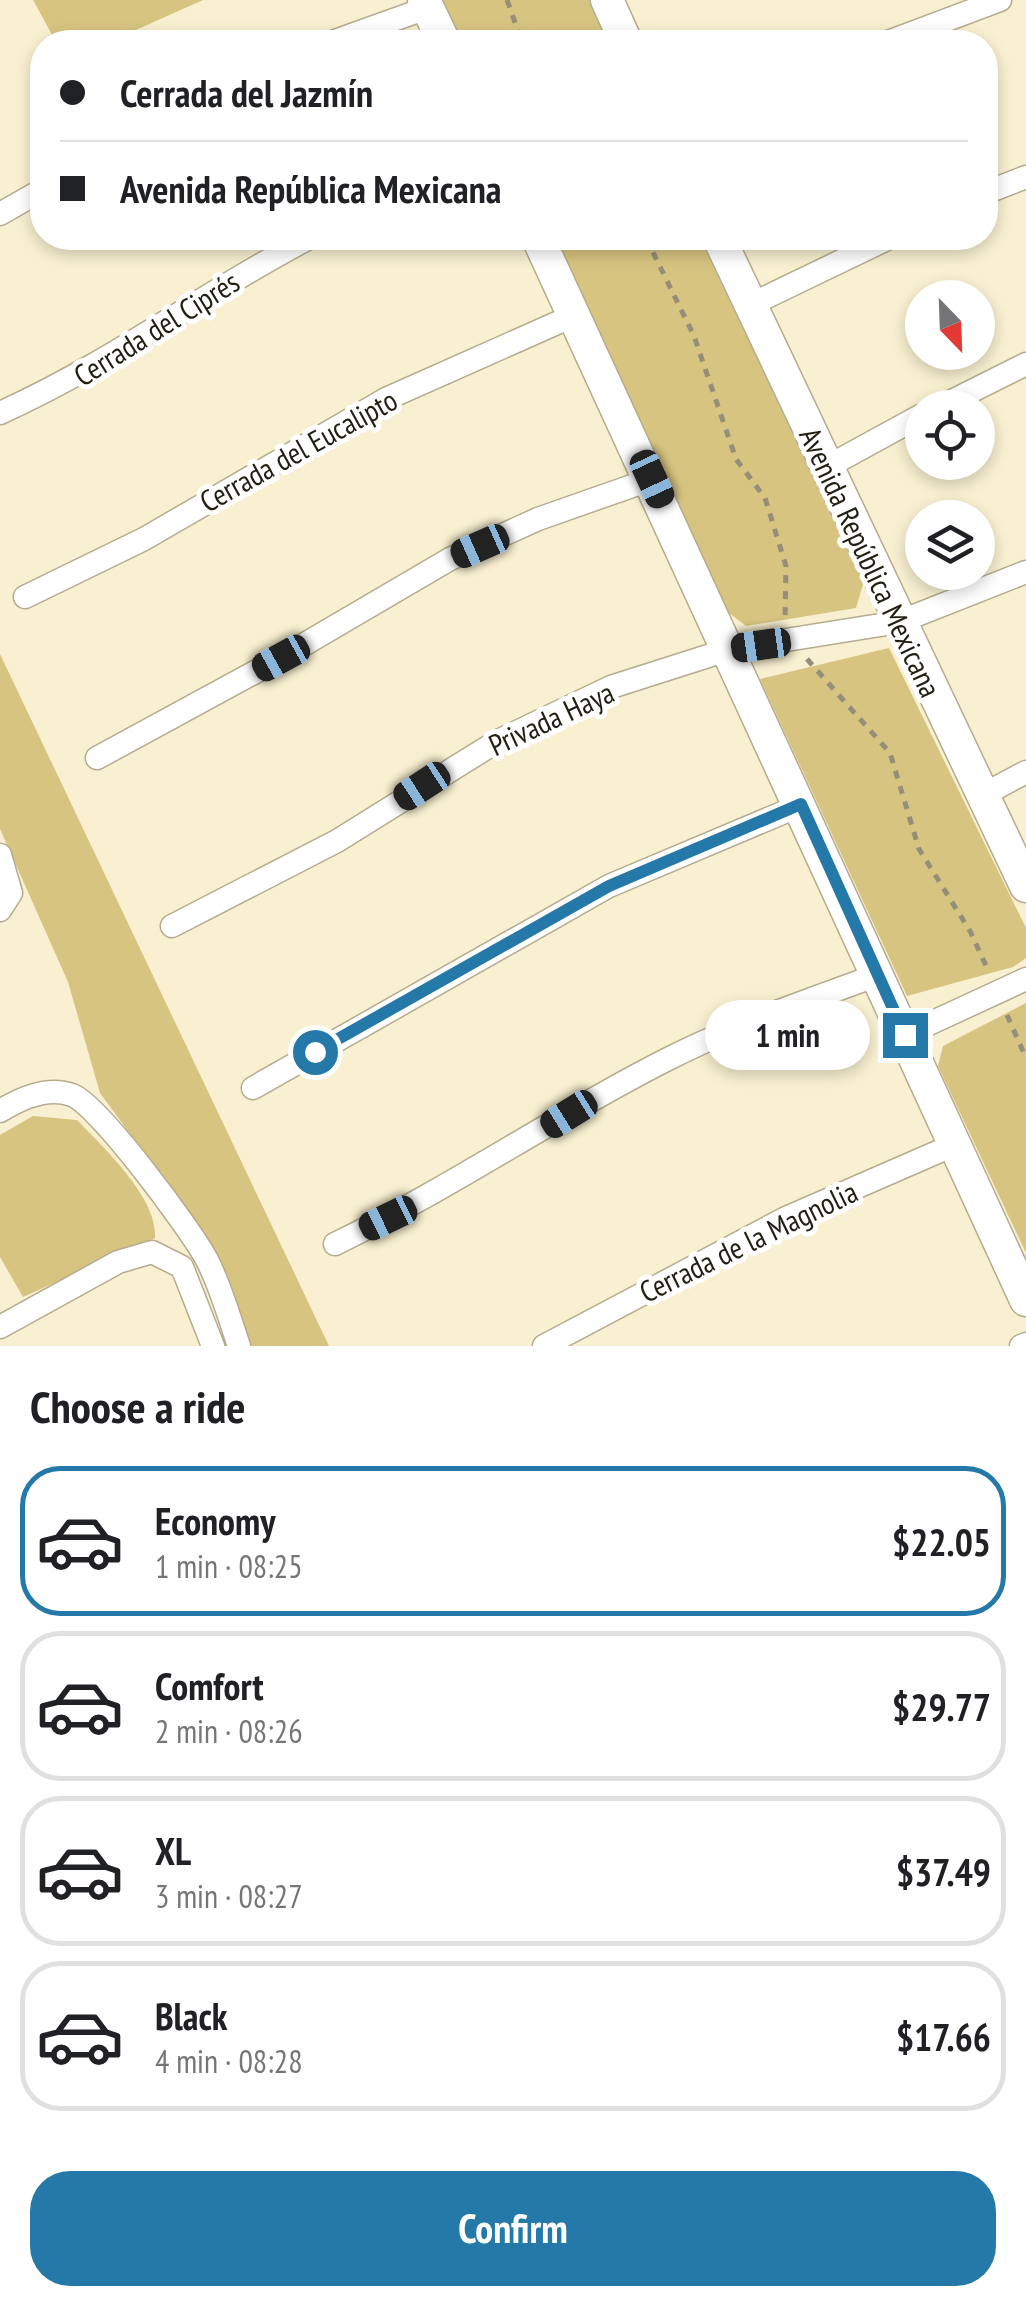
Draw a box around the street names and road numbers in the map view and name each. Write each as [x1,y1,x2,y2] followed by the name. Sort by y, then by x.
[66,262,246,394] street label: Cerrada del Ciprés
[192,380,404,520] street label: Cerrada del Eucalipto
[791,421,951,703] street label: Avenida República Mexicana
[482,672,620,764] street label: Privada Haya
[633,1171,863,1311] street label: Cerrada de la Magnolia

